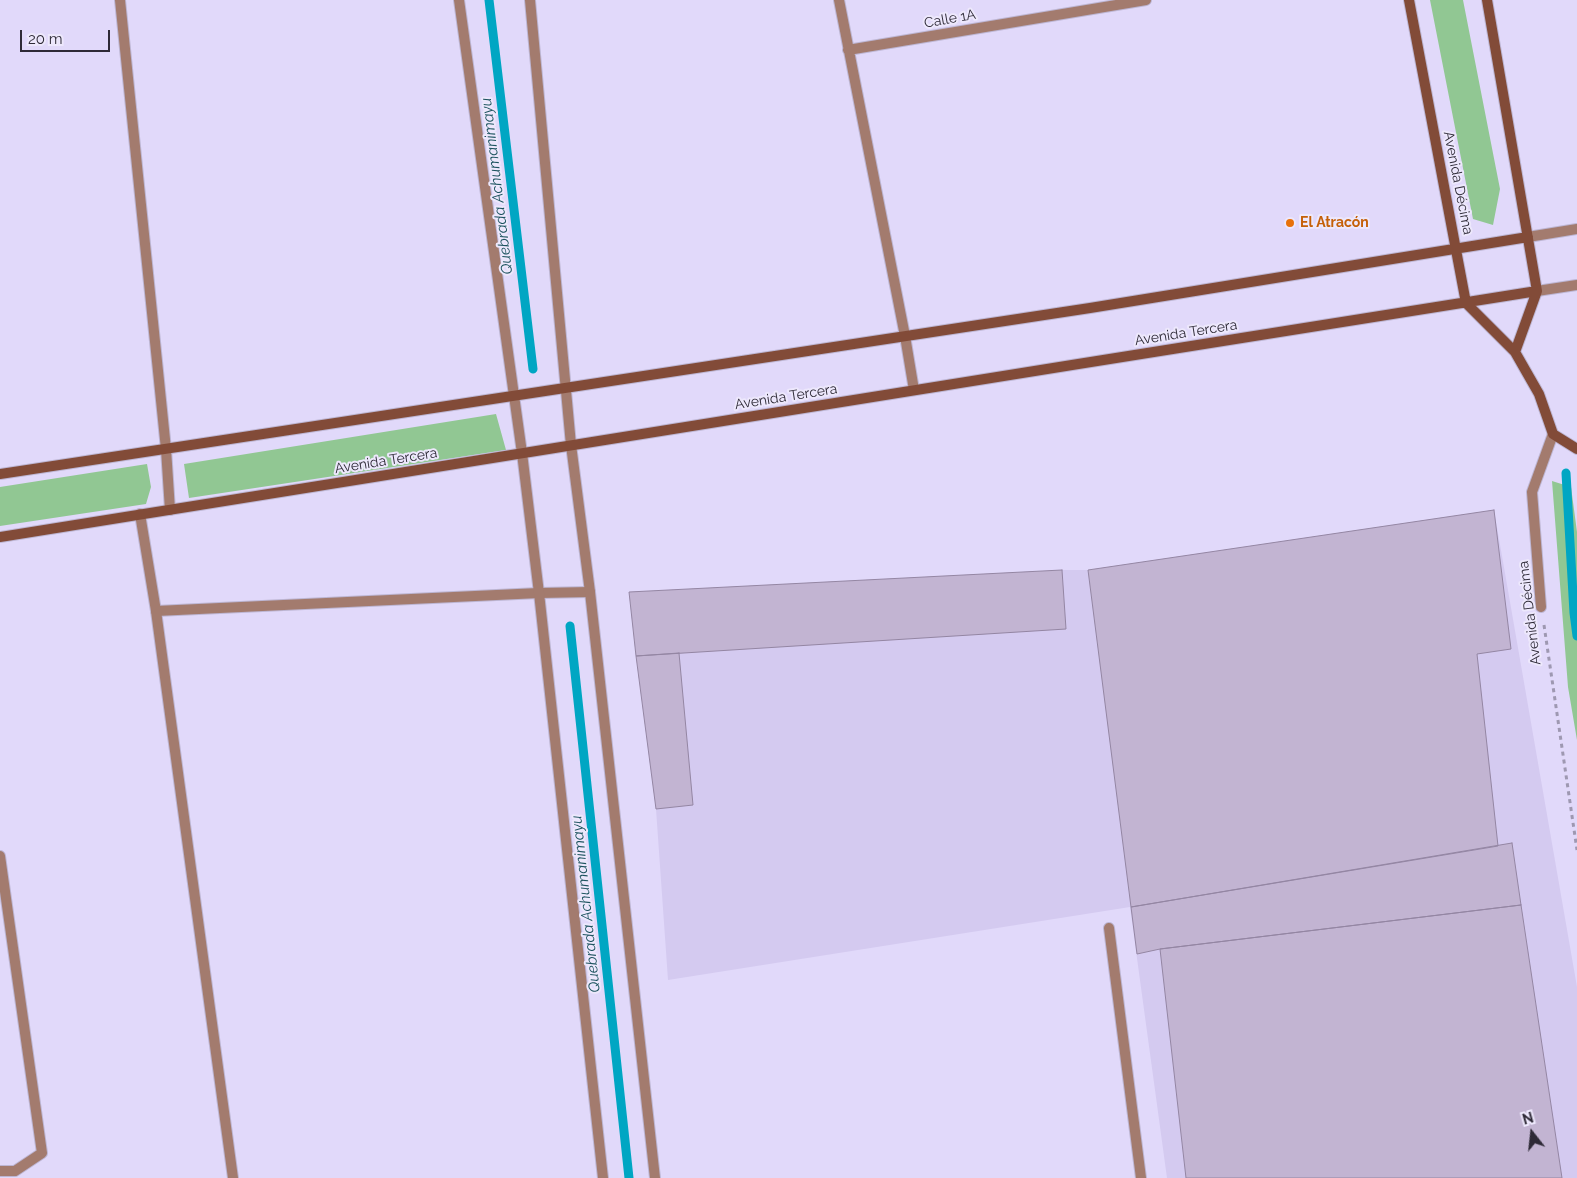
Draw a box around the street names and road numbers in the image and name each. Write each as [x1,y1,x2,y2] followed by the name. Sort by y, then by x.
[923,6,977,32] street label: Calle 1A
[1440,130,1476,236] street label: Avenida Décima
[1133,317,1239,349] street label: Avenida Tercera
[733,381,839,413] street label: Avenida Tercera
[333,445,439,477] street label: Avenida Tercera
[1515,560,1545,666] street label: Avenida Décima

